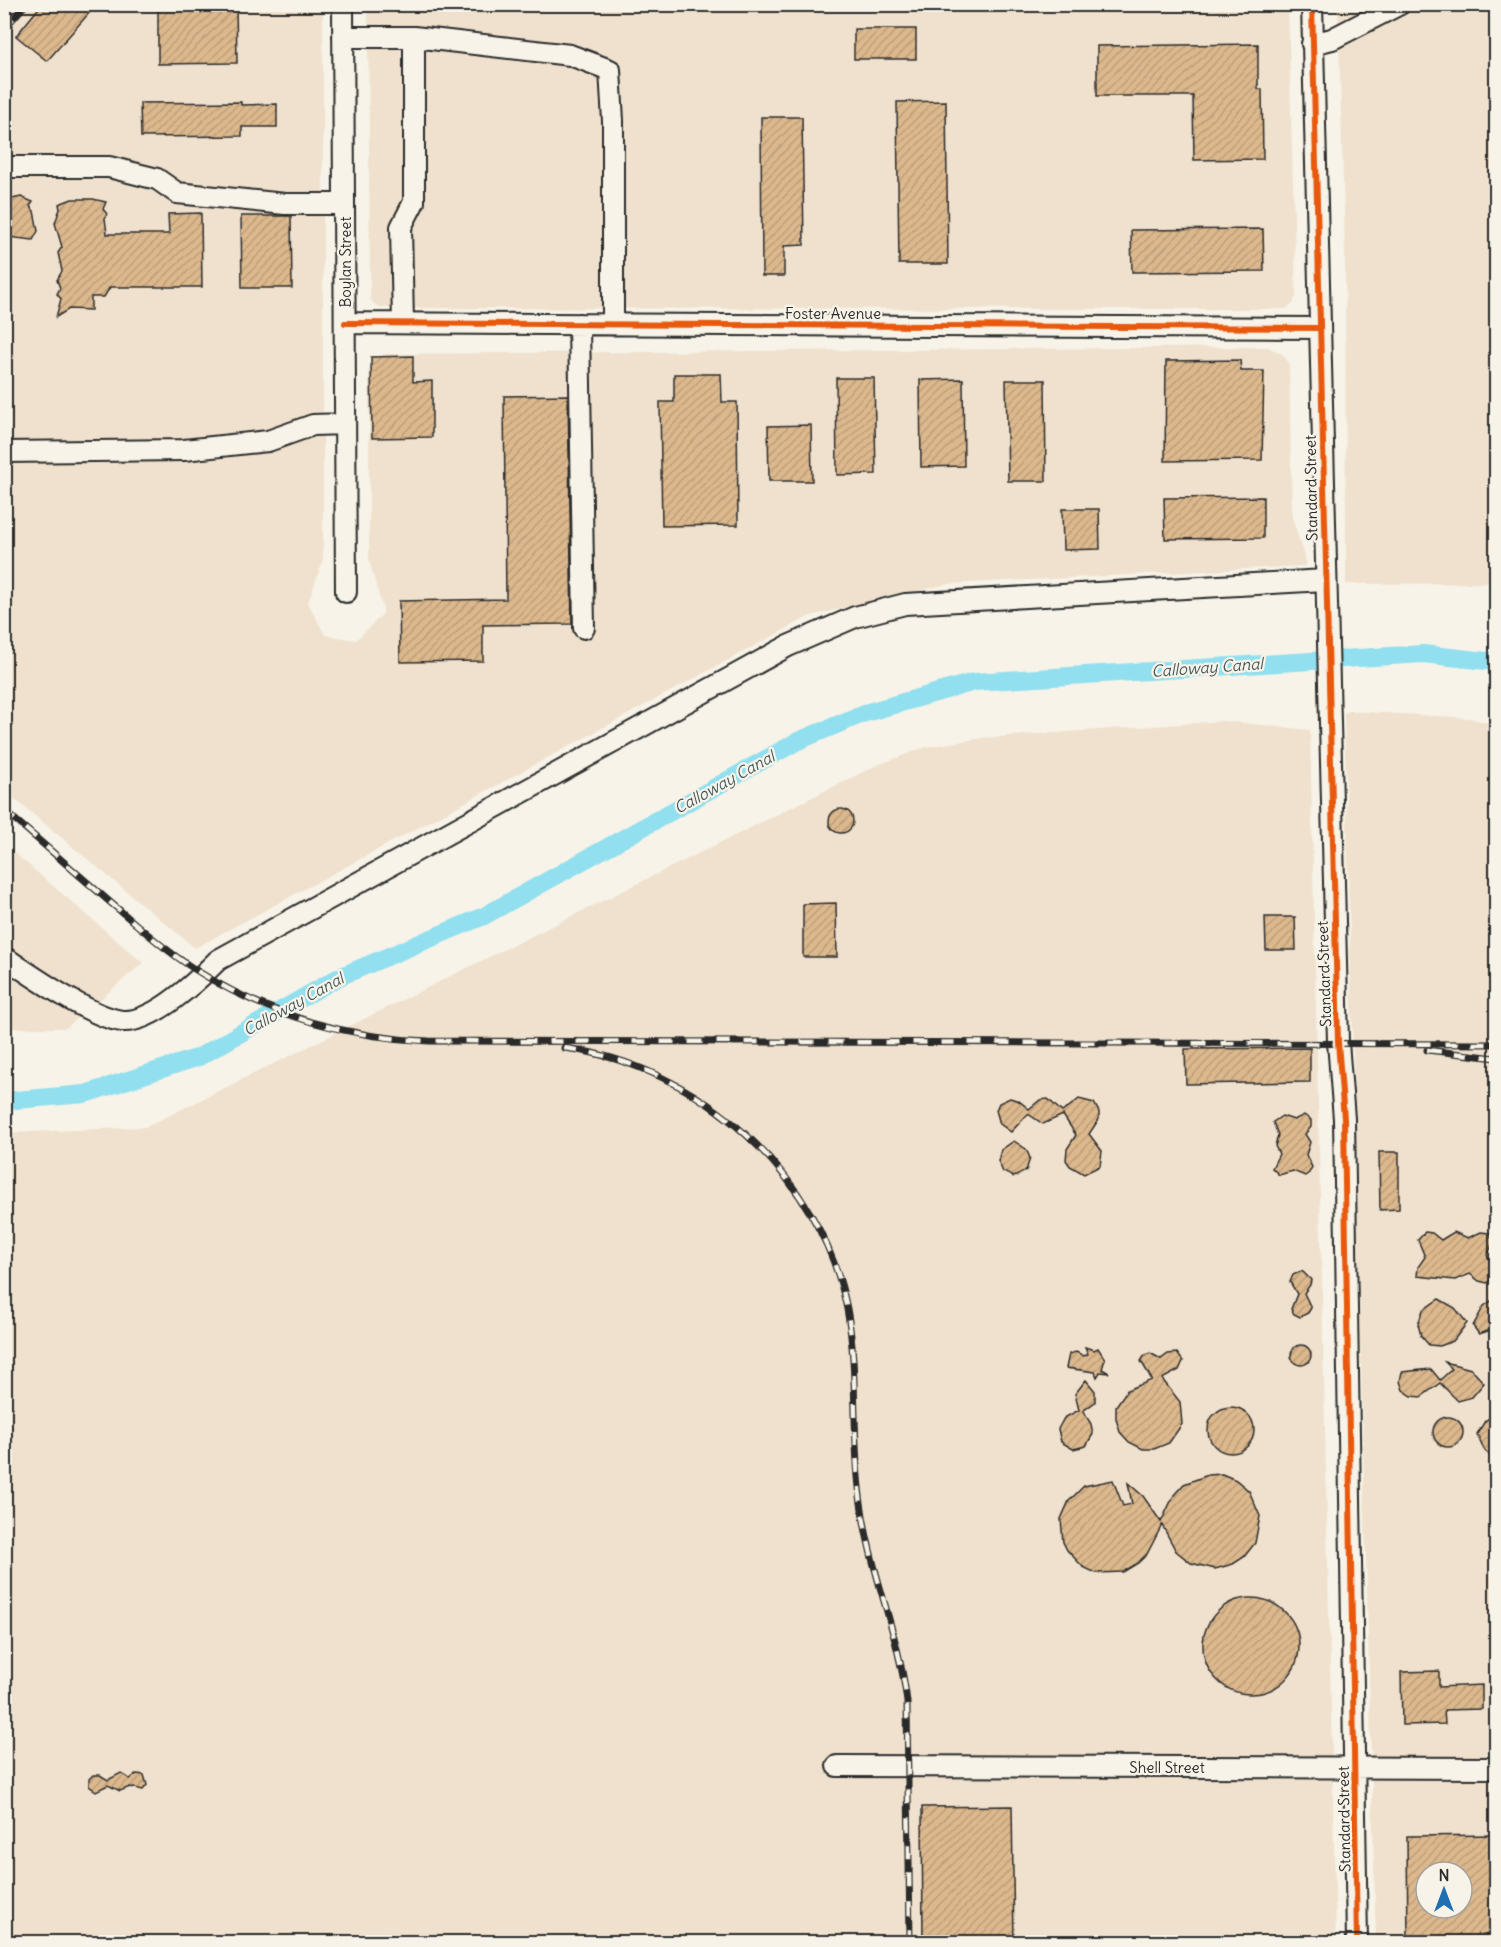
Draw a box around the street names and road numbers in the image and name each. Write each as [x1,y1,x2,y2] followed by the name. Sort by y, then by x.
[336,217,355,308] street label: Boylan Street
[785,304,881,323] street label: Foster Avenue
[1301,435,1321,541] street label: Standard Street
[1313,921,1335,1027] street label: Standard Street
[1129,1758,1205,1777] street label: Shell Street
[1334,1766,1354,1872] street label: Standard Street

